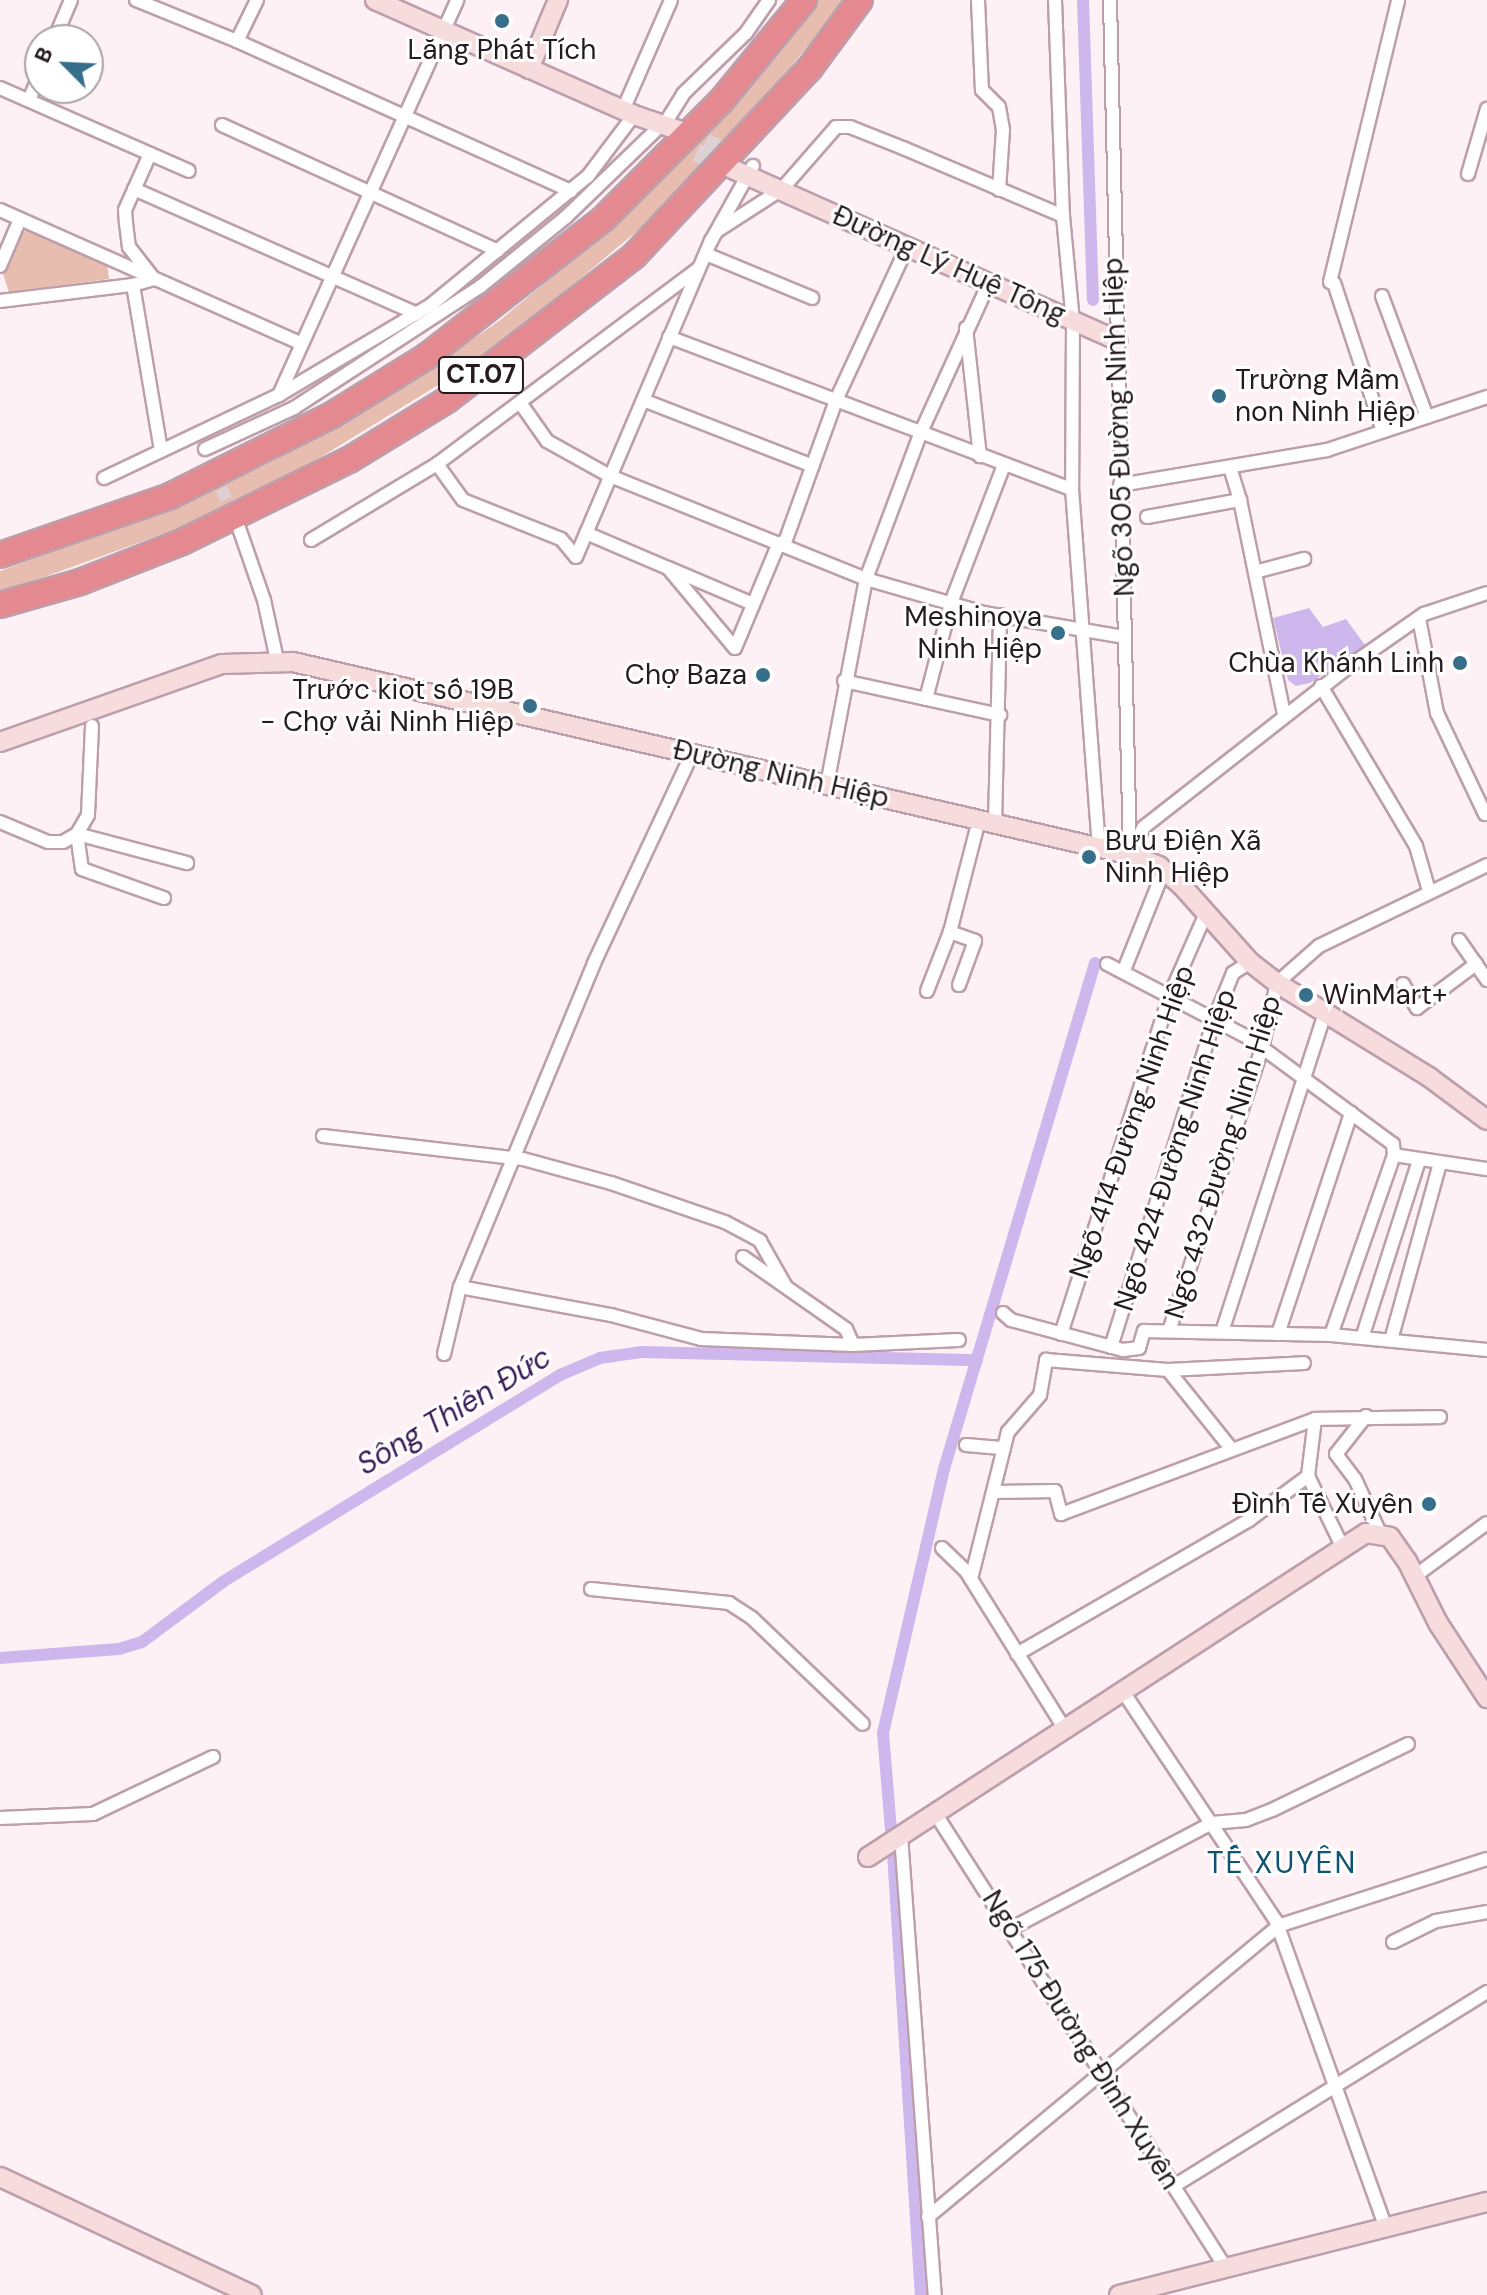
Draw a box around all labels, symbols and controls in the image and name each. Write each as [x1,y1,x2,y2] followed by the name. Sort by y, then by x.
[493,12,511,30] marker: Lăng Phát Tích
[24,24,104,104] north arrow
[408,33,596,67] place label: Lăng Phát Tích
[27,43,60,67] text: B
[827,198,1071,332] street label: Đường Lý Huệ Tông
[1096,257,1142,597] street label: Ngõ 305 Đường Ninh Hiệp
[437,353,525,397] road number: CT.07
[1235,363,1416,429] place label: Trường Mầm non Ninh Hiệp
[1210,387,1228,405] marker: Trường Mầm non Ninh Hiệp
[904,600,1042,666] place label: Meshinoya Ninh Hiệp
[1049,624,1067,642] marker: Meshinoya Ninh Hiệp
[1228,646,1444,680] place label: Chùa Khánh Linh
[1451,654,1469,672] marker: Chùa Khánh Linh
[625,658,747,692] place label: Chợ Baza
[754,666,772,684] marker: Chợ Baza
[260,673,514,739] place label: Trước kiot số 19B - Chợ vải Ninh Hiệp
[521,697,539,715] marker: Trước kiot số 19B - Chợ vải Ninh Hiệp
[670,733,892,815] street label: Đường Ninh Hiệp
[1105,824,1261,890] place label: Bưu Điện Xã Ninh Hiệp
[1080,848,1098,866] marker: Bưu Điện Xã Ninh Hiệp
[1063,961,1201,1283] street label: Ngõ 414 Đường Ninh Hiệp
[1322,978,1447,1012] place label: WinMart+
[1107,985,1243,1315] street label: Ngõ 424 Đường Ninh Hiệp
[1297,986,1315,1004] marker: WinMart+
[1158,991,1288,1323] street label: Ngõ 432 Đường Ninh Hiệp
[351,1339,557,1483] water label: Sông Thiên Đức
[1232,1487,1413,1521] place label: Đình Tế Xuyên
[1420,1495,1438,1513] marker: Đình Tế Xuyên
[1207,1845,1357,1881] district label: TẾ XUYÊN
[975,1884,1187,2196] street label: Ngõ 175 Đường Đình Xuyên

